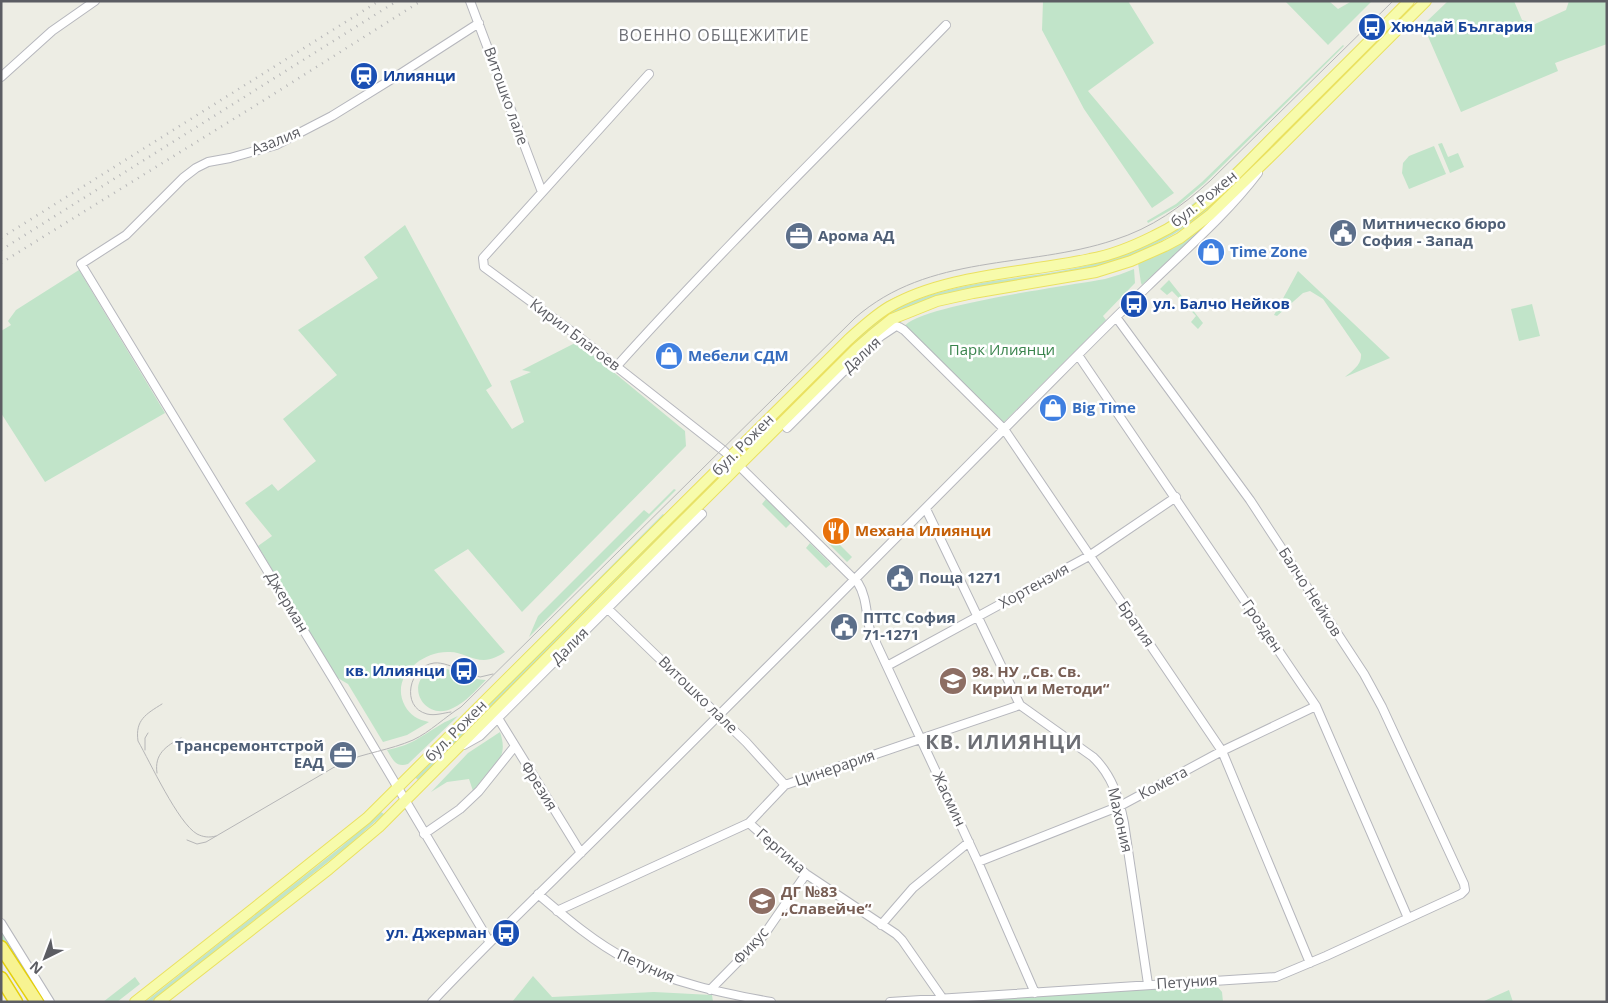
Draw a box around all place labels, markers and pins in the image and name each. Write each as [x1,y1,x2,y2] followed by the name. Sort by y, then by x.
[1357,12,1387,42] bus stop icon: Хюндай България
[1391,16,1533,36] place label: Хюндай България
[349,61,379,91] station icon: Илиянци
[383,65,456,85] place label: Илиянци
[1362,213,1506,250] place label: Митническо бюро София - Запад
[1328,218,1358,248] public building icon: Митническо бюро София - Запад
[784,221,814,251] office icon: Арома АД
[818,225,895,245] place label: Арома АД
[1196,237,1226,267] shop icon: Time Zone
[1230,241,1308,261] place label: Time Zone
[1119,289,1149,319] bus stop icon: ул. Балчо Нейков
[1153,293,1290,313] place label: ул. Балчо Нейков
[654,341,684,371] shop icon: Мебели СДМ
[688,345,789,365] place label: Мебели СДМ
[1038,393,1068,423] shop icon: Big Time
[1072,397,1136,417] place label: Big Time
[821,516,851,546] restaurant icon: Механа Илиянци
[855,520,991,540] place label: Механа Илиянци
[885,563,915,593] public building icon: Поща 1271
[919,567,1002,587] place label: Поща 1271
[863,607,956,644] place label: ПТТС София 71-1271
[829,612,859,642] public building icon: ПТТС София 71-1271
[449,656,479,686] bus stop icon: кв. Илиянци
[345,660,445,680] place label: кв. Илиянци
[972,661,1110,698] place label: 98. НУ „Св. Св. Кирил и Методи“
[938,666,968,696] school or university icon: 98. НУ „Св. Св. Кирил и Методи“
[175,735,325,772] place label: Трансремонтстрой ЕАД
[328,740,358,770] office icon: Трансремонтстрой ЕАД
[781,881,872,918] place label: ДГ №83 „Славейче“
[747,886,777,916] school or university icon: ДГ №83 „Славейче“
[491,918,521,948] bus stop icon: ул. Джерман
[386,922,487,942] place label: ул. Джерман

